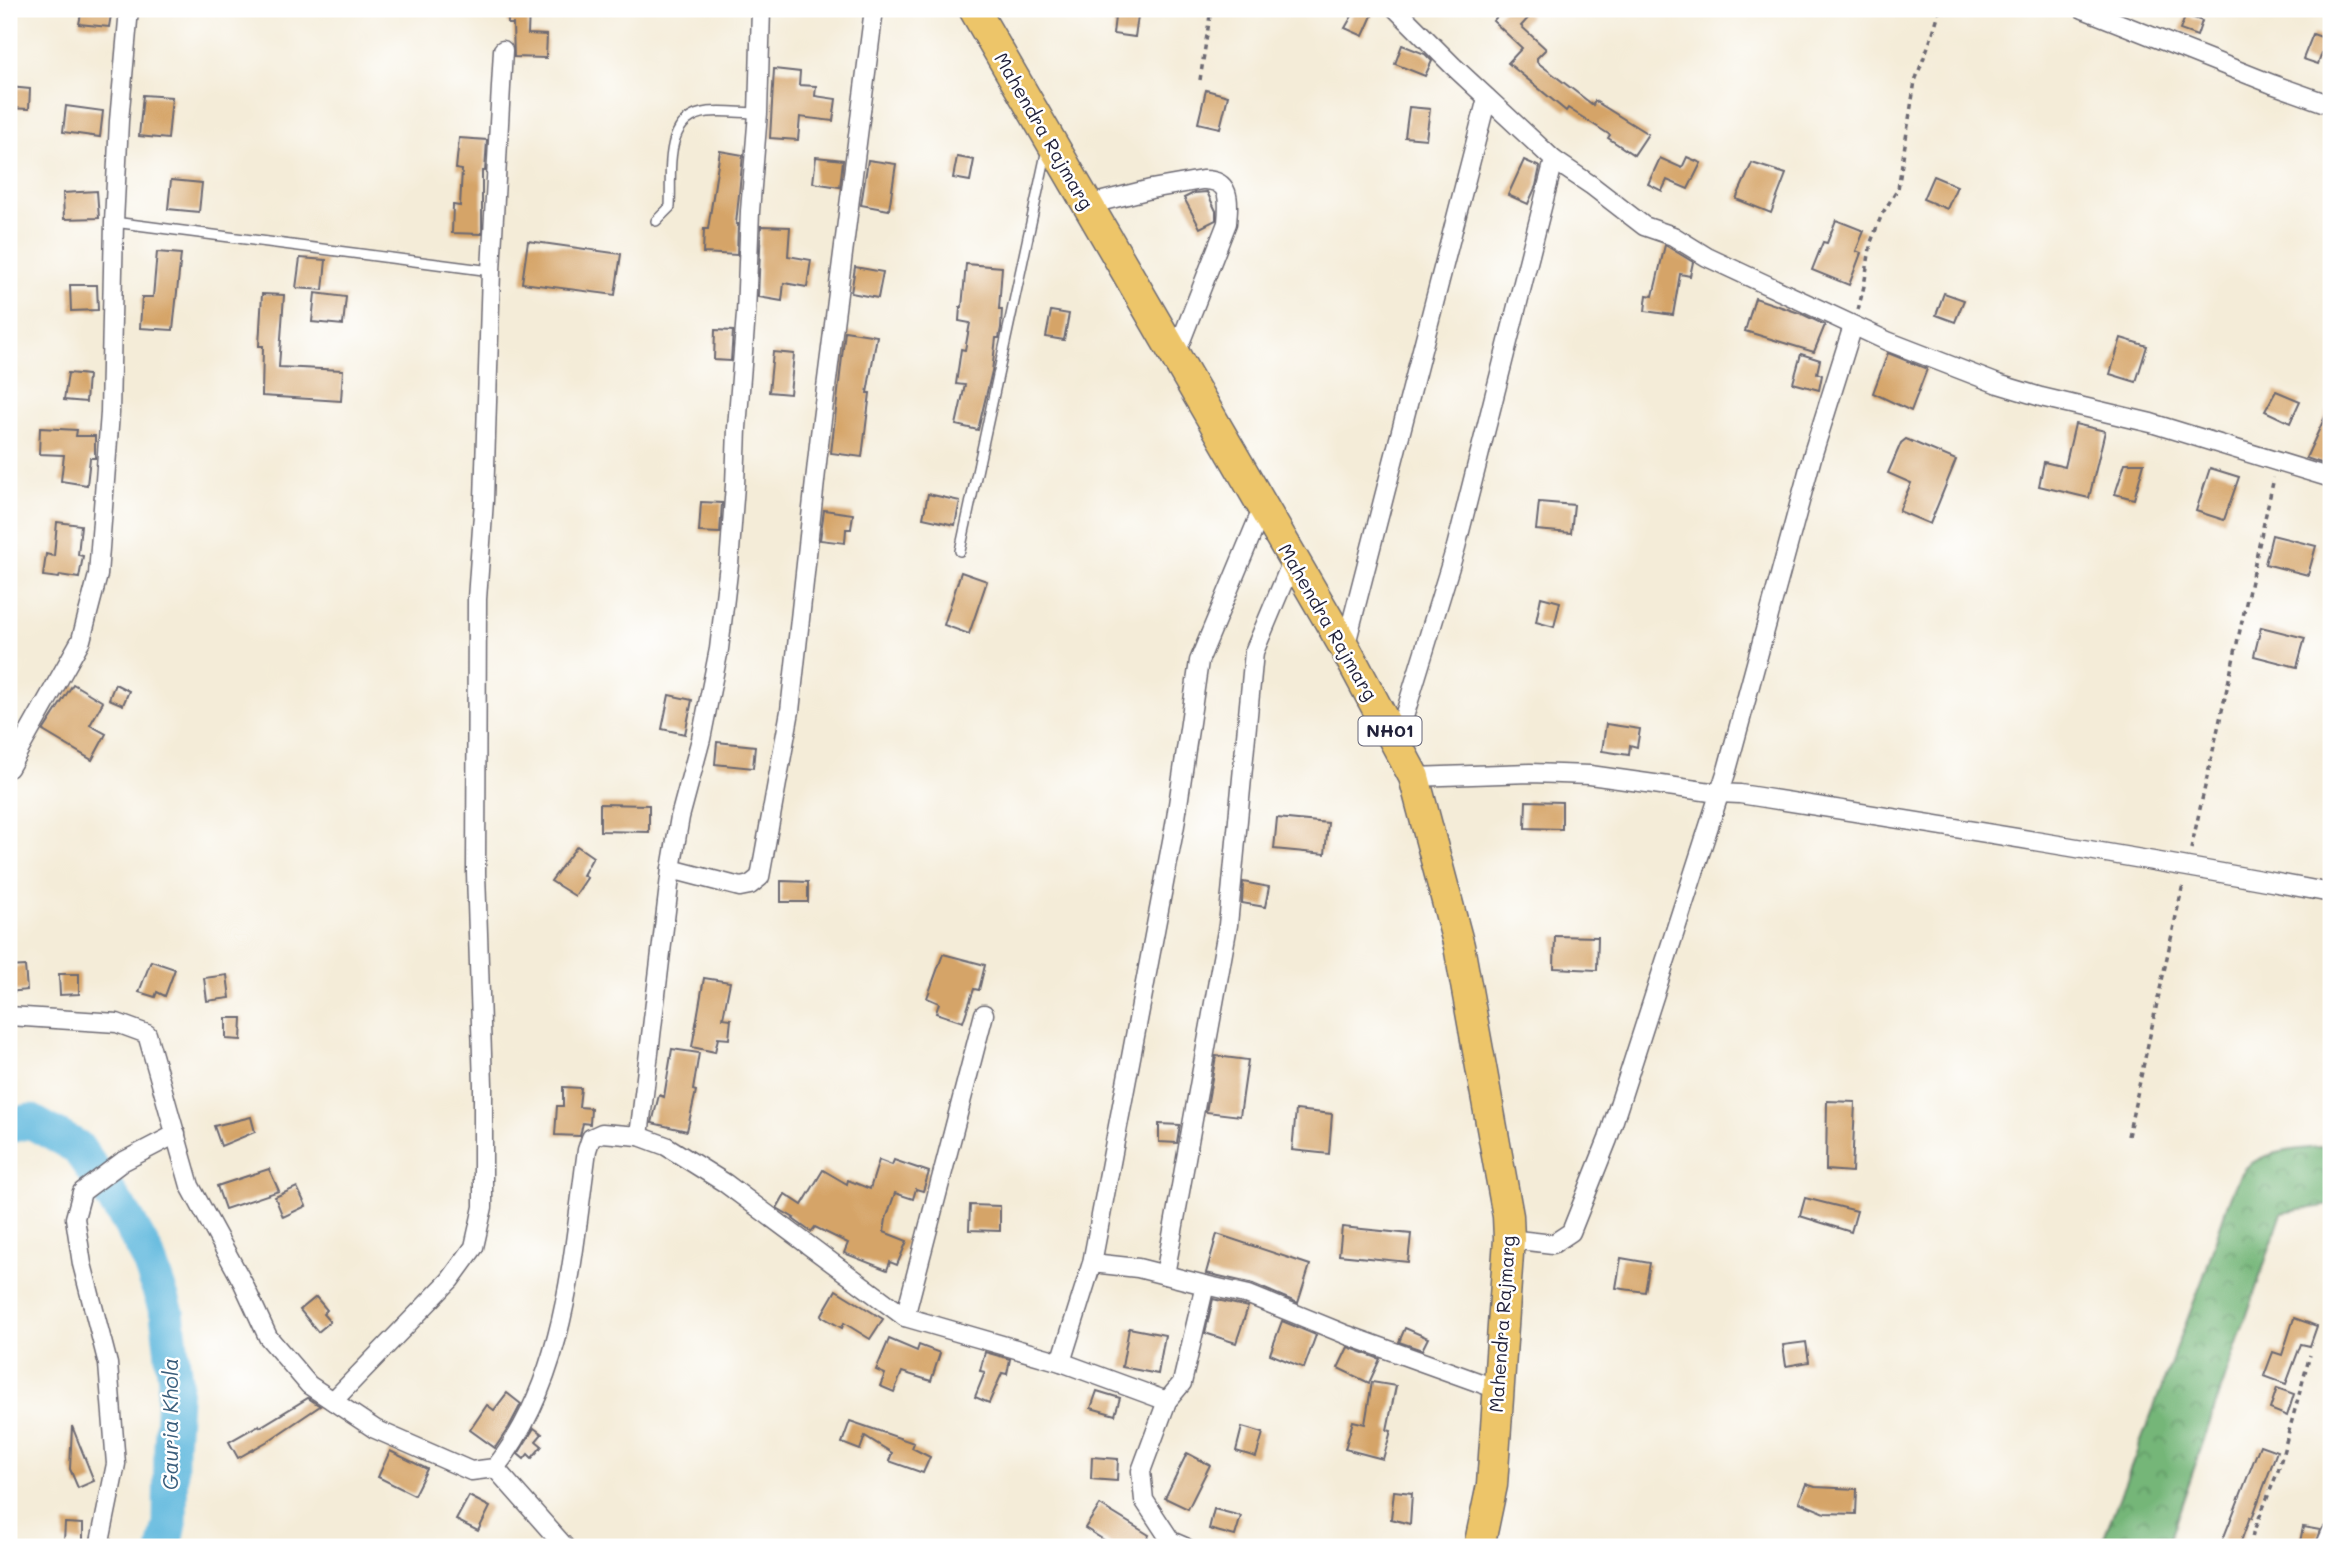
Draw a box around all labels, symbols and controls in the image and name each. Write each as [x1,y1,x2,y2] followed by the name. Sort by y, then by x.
[989,48,1100,214] street label: Mahendra Rajmarg
[1273,539,1384,705] street label: Mahendra Rajmarg
[1358,716,1422,746] road number: NH01
[1483,1235,1520,1413] street label: Mahendra Rajmarg
[156,1358,183,1490] water label: Gauria Khola

